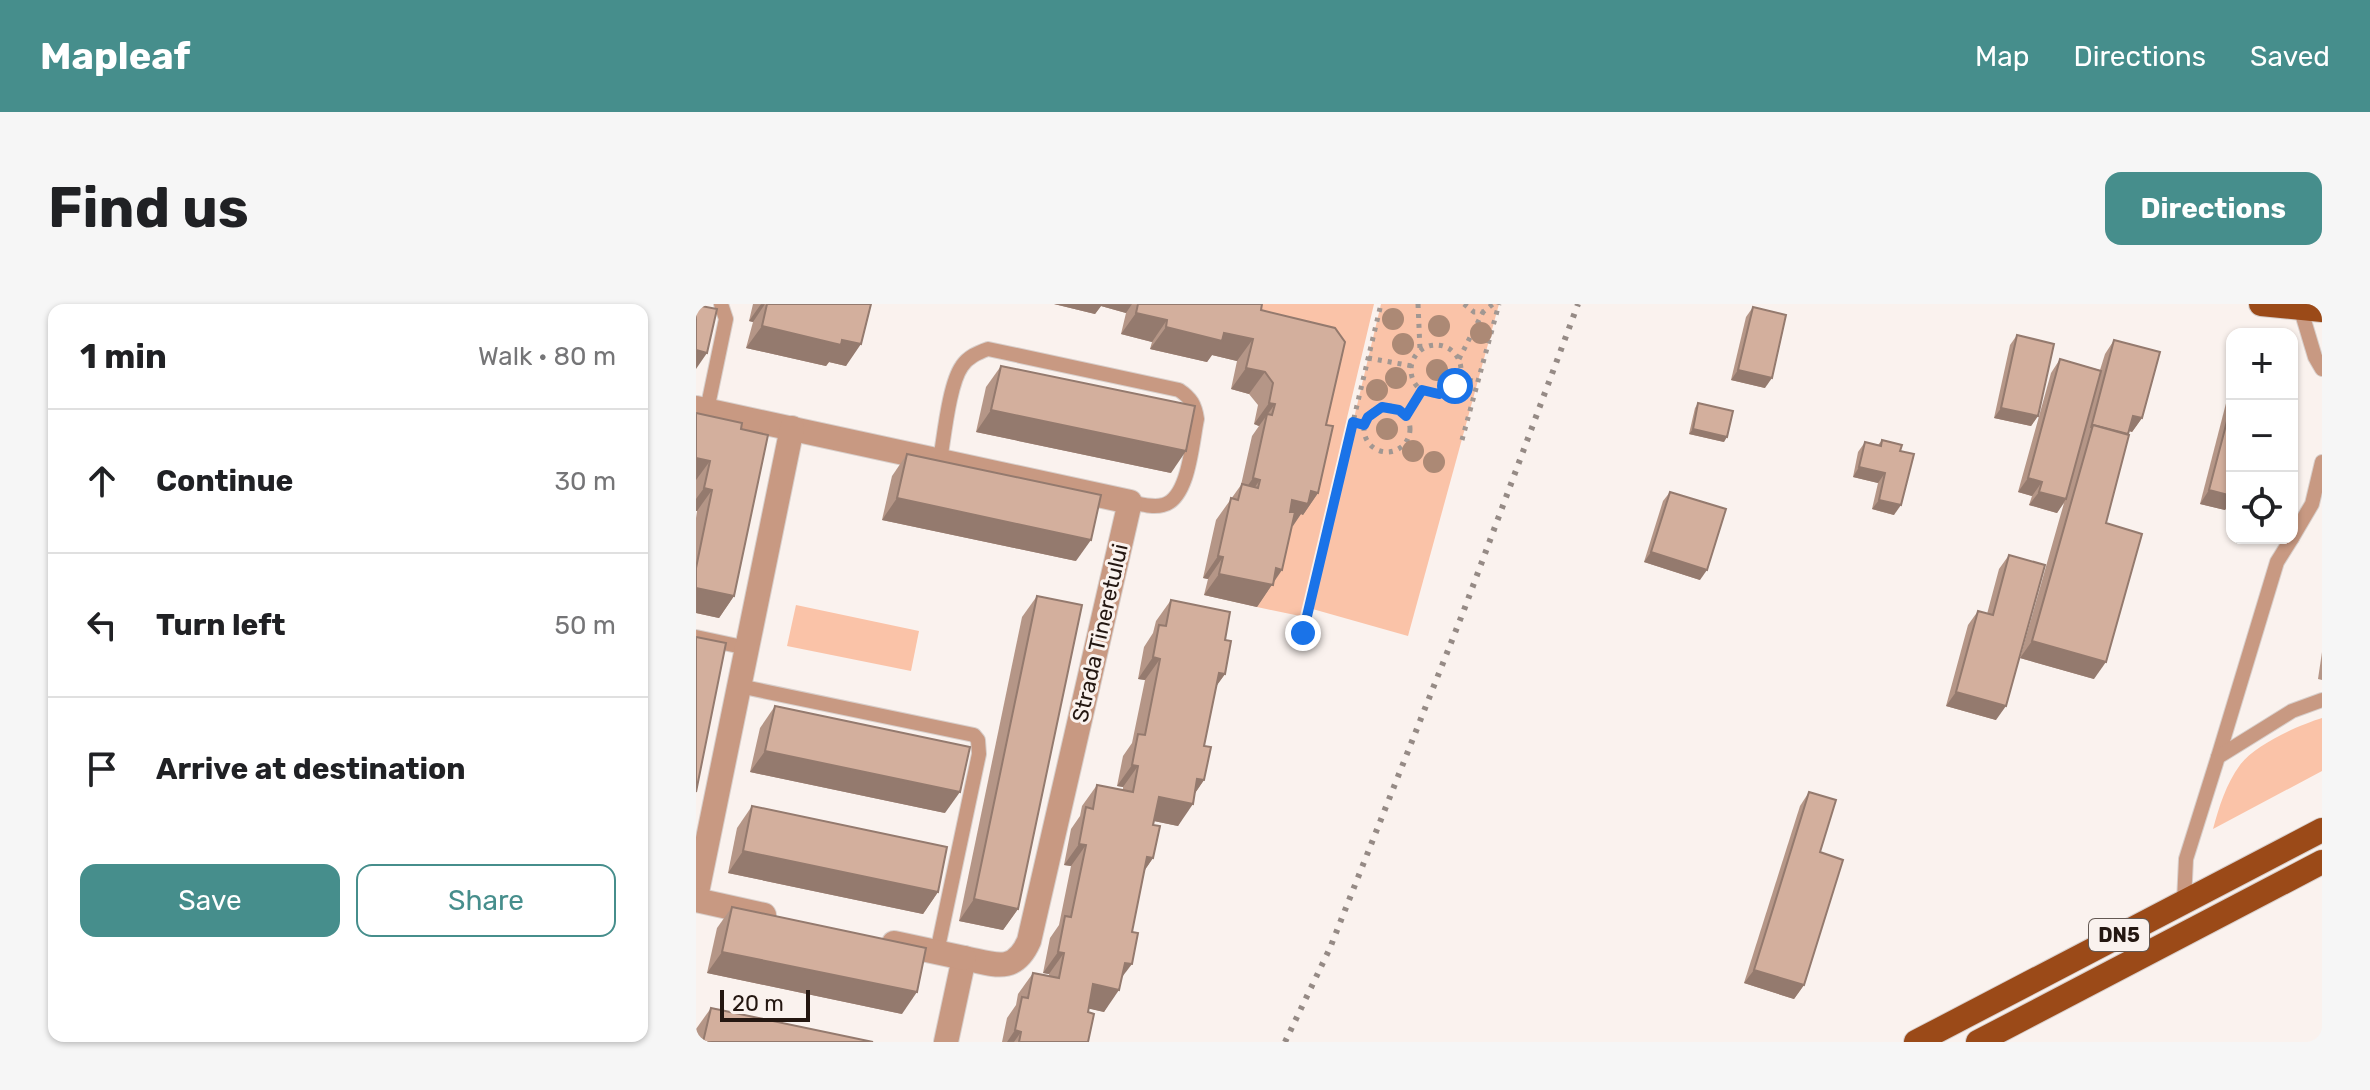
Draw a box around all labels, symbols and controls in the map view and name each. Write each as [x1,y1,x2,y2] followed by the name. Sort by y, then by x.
[40,33,190,79] text: Mapleaf
[1975,40,2029,73] text: Map
[2073,40,2206,73] text: Directions
[2250,40,2330,73] text: Saved
[2105,172,2322,245] button: Directions
[48,175,249,241] text: Find us
[2226,328,2298,544] map controls
[2226,328,2298,400] button: +
[80,336,167,377] text: 1 min
[478,341,616,372] text: Walk · 80 m
[1437,368,1473,404] route start
[2226,400,2298,472] button: −
[80,459,124,503] icon: ahead
[156,463,293,499] text: Continue
[554,466,616,497] text: 30 m
[2226,472,2298,544] button: locate
[1066,541,1134,725] street label: Strada Tineretului
[80,603,124,647] icon: left
[156,607,286,643] text: Turn left
[555,610,616,641] text: 50 m
[1285,615,1321,651] route end
[80,747,124,791] icon: arrive
[156,751,466,787] text: Arrive at destination
[80,864,340,937] button: Save
[356,864,616,937] button: Share
[2089,919,2149,951] road number: DN5
[720,986,810,1022] scale bar
[732,990,784,1017] text: 20 m

